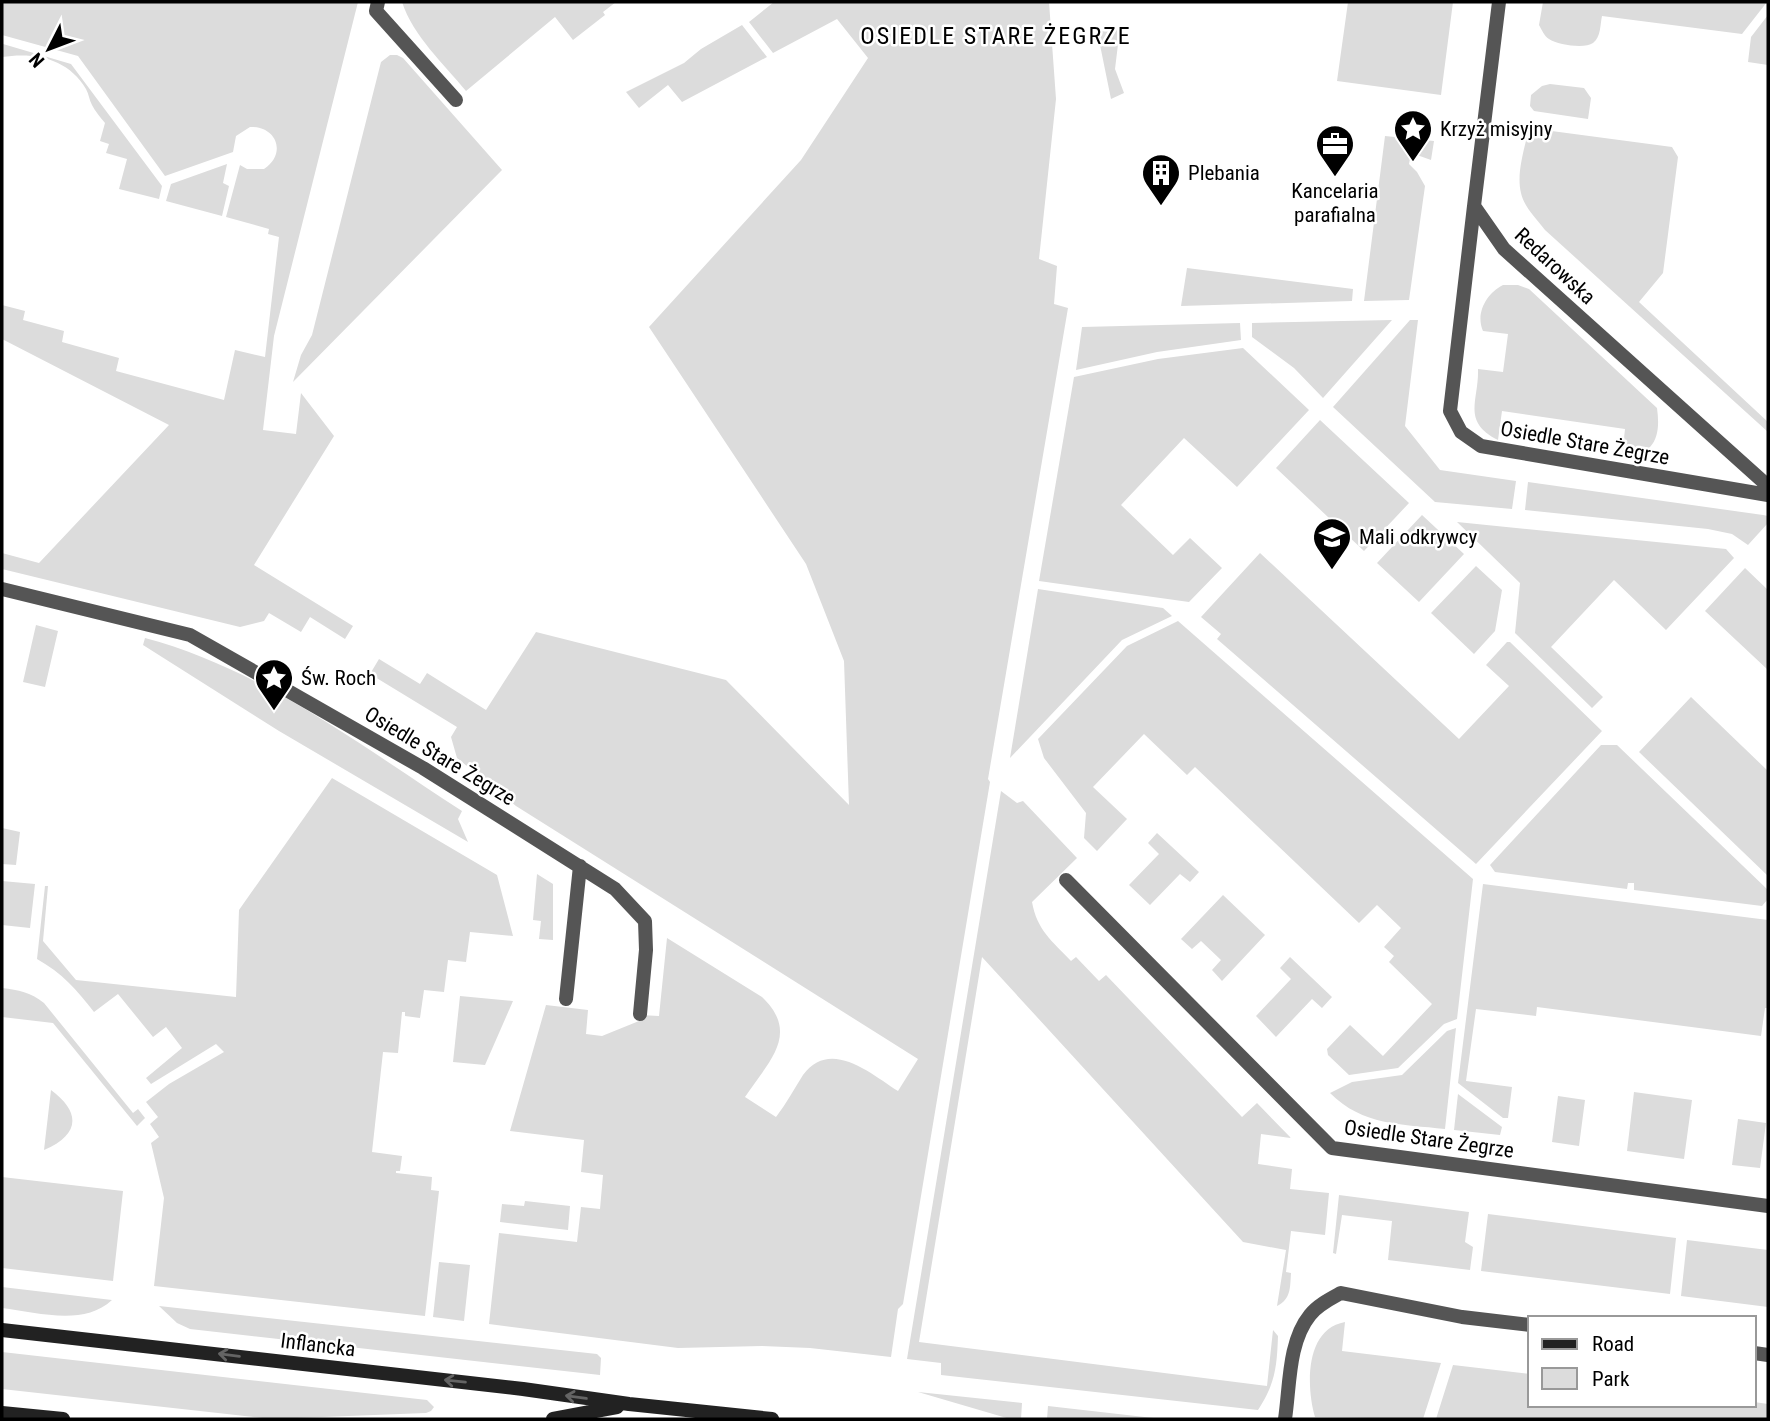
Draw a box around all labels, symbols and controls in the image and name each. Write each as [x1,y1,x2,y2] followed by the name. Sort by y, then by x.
[14,14,84,84] north arrow
[860,22,1132,50] district label: OSIEDLE STARE ŻEGRZE
[24,48,49,72] text: N
[1392,108,1434,163] place icon: Krzyż misyjny
[1440,117,1553,141] place label: Krzyż misyjny
[1314,123,1356,178] office icon: Kancelaria parafialna
[1140,152,1182,207] building icon: Plebania
[1188,161,1260,185] place label: Plebania
[1291,179,1379,227] place label: Kancelaria parafialna
[1510,223,1600,309] street label: Redarowska
[1499,416,1671,470] street label: Osiedle Stare Żegrze
[1311,516,1353,571] school or university icon: Mali odkrywcy
[1359,525,1477,549] place label: Mali odkrywcy
[253,657,295,712] place icon: Św. Roch
[301,666,376,690] place label: Św. Roch
[361,702,520,810] street label: Osiedle Stare Żegrze
[1343,1115,1516,1163] street label: Osiedle Stare Żegrze
[1528,1316,1756,1407] legend
[279,1328,357,1362] street label: Inflancka
[1592,1332,1634,1356] text: Road
[218,1349,241,1362] one-way arrow
[1592,1367,1630,1391] text: Park
[444,1375,467,1388] one-way arrow
[565,1390,588,1403] one-way arrow

